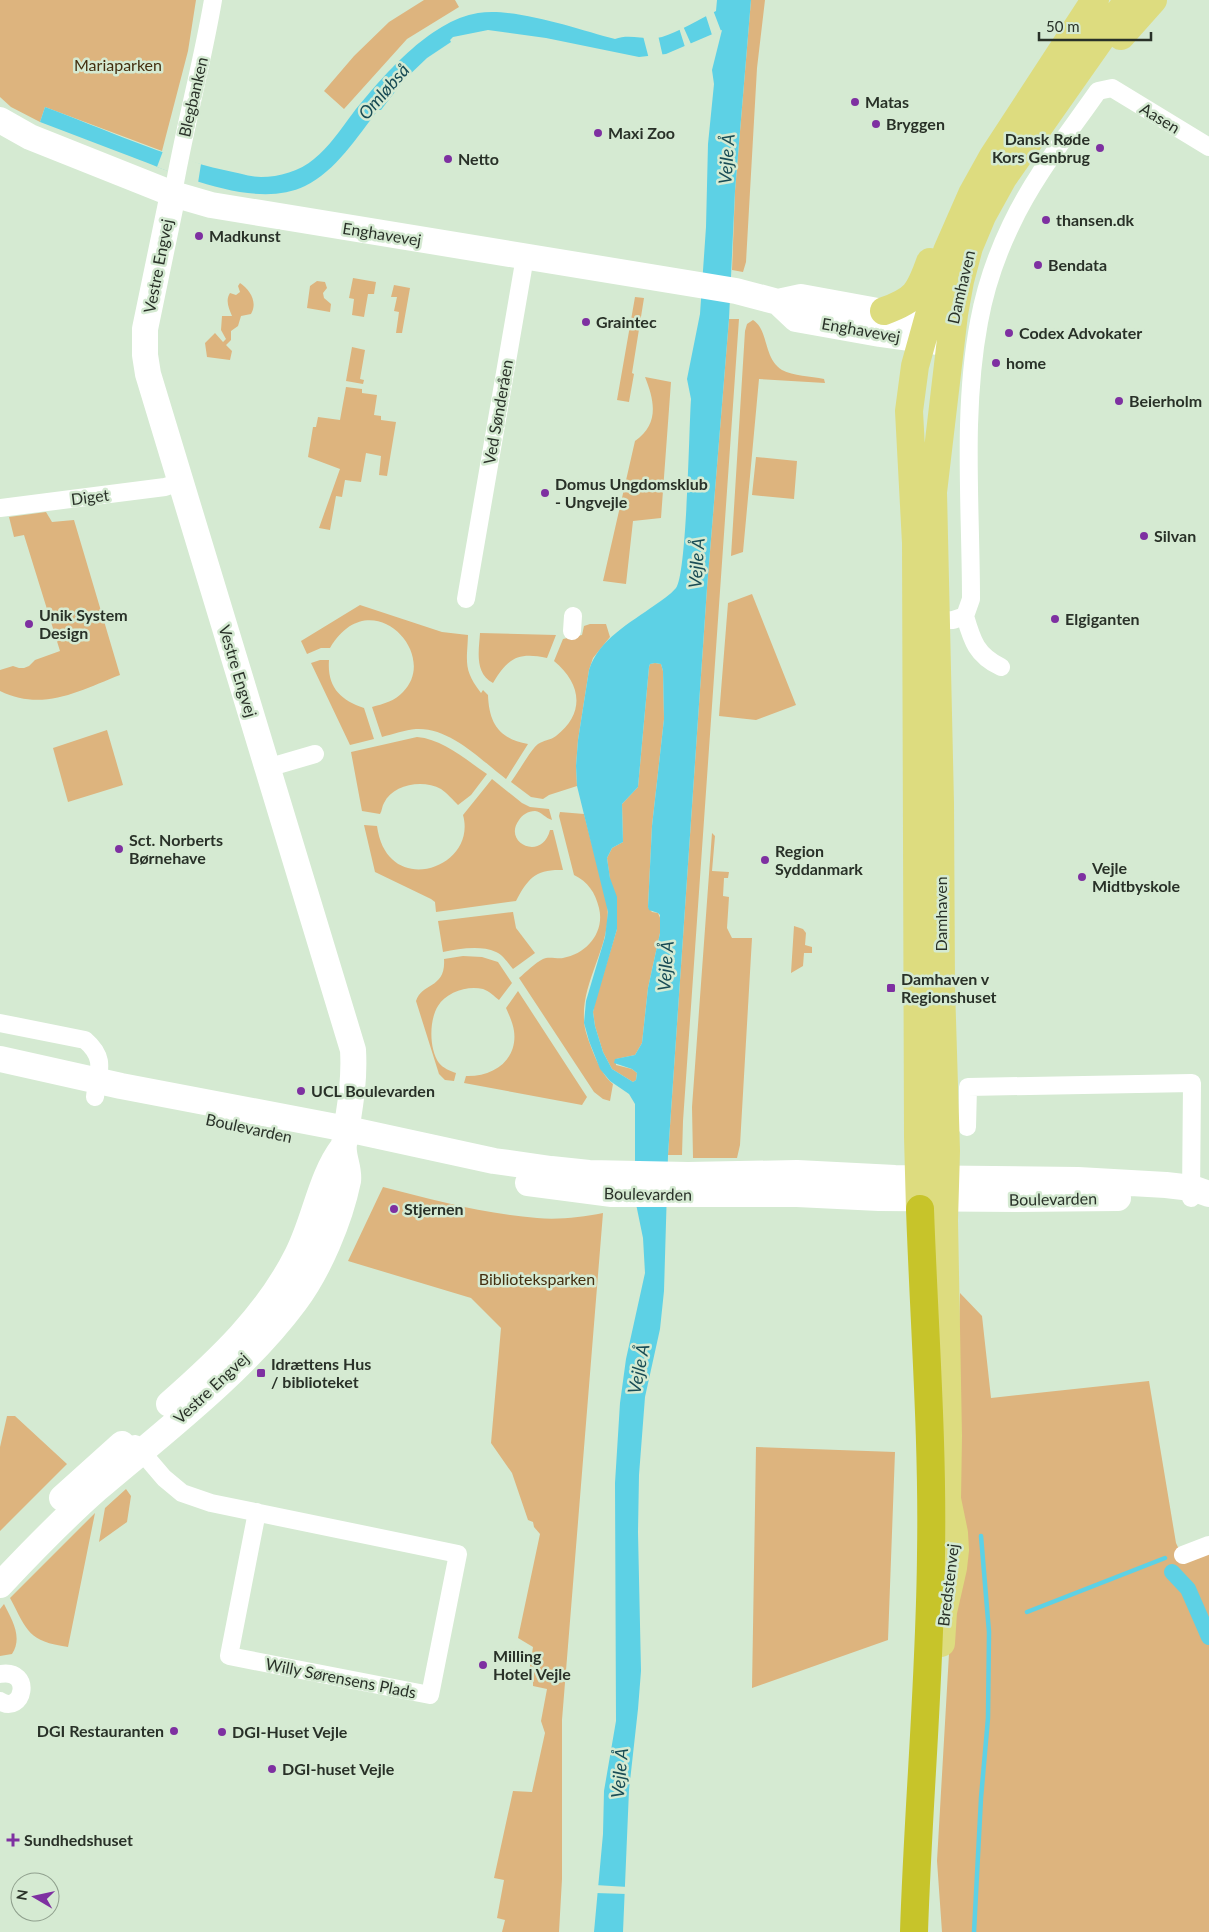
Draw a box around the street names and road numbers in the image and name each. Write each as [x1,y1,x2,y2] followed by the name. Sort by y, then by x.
[174,55,211,139] street label: Blegbanken
[1137,98,1184,137] street label: Aasen
[139,217,176,315] street label: Vestre Engvej
[341,218,423,249] street label: Enghavevej
[943,248,978,326] street label: Damhaven
[820,313,902,346] street label: Enghavevej
[479,358,516,466] street label: Ved Sønderåen
[70,485,110,508] street label: Diget
[215,622,262,719] street label: Vestre Engvej
[931,876,950,952] street label: Damhaven
[204,1109,294,1146] street label: Boulevarden
[604,1183,692,1204] street label: Boulevarden
[1009,1188,1097,1209] street label: Boulevarden
[169,1348,252,1427] street label: Vestre Engvej
[933,1542,962,1627] street label: Bredstenvej
[264,1654,418,1701] street label: Willy Sørensens Plads

